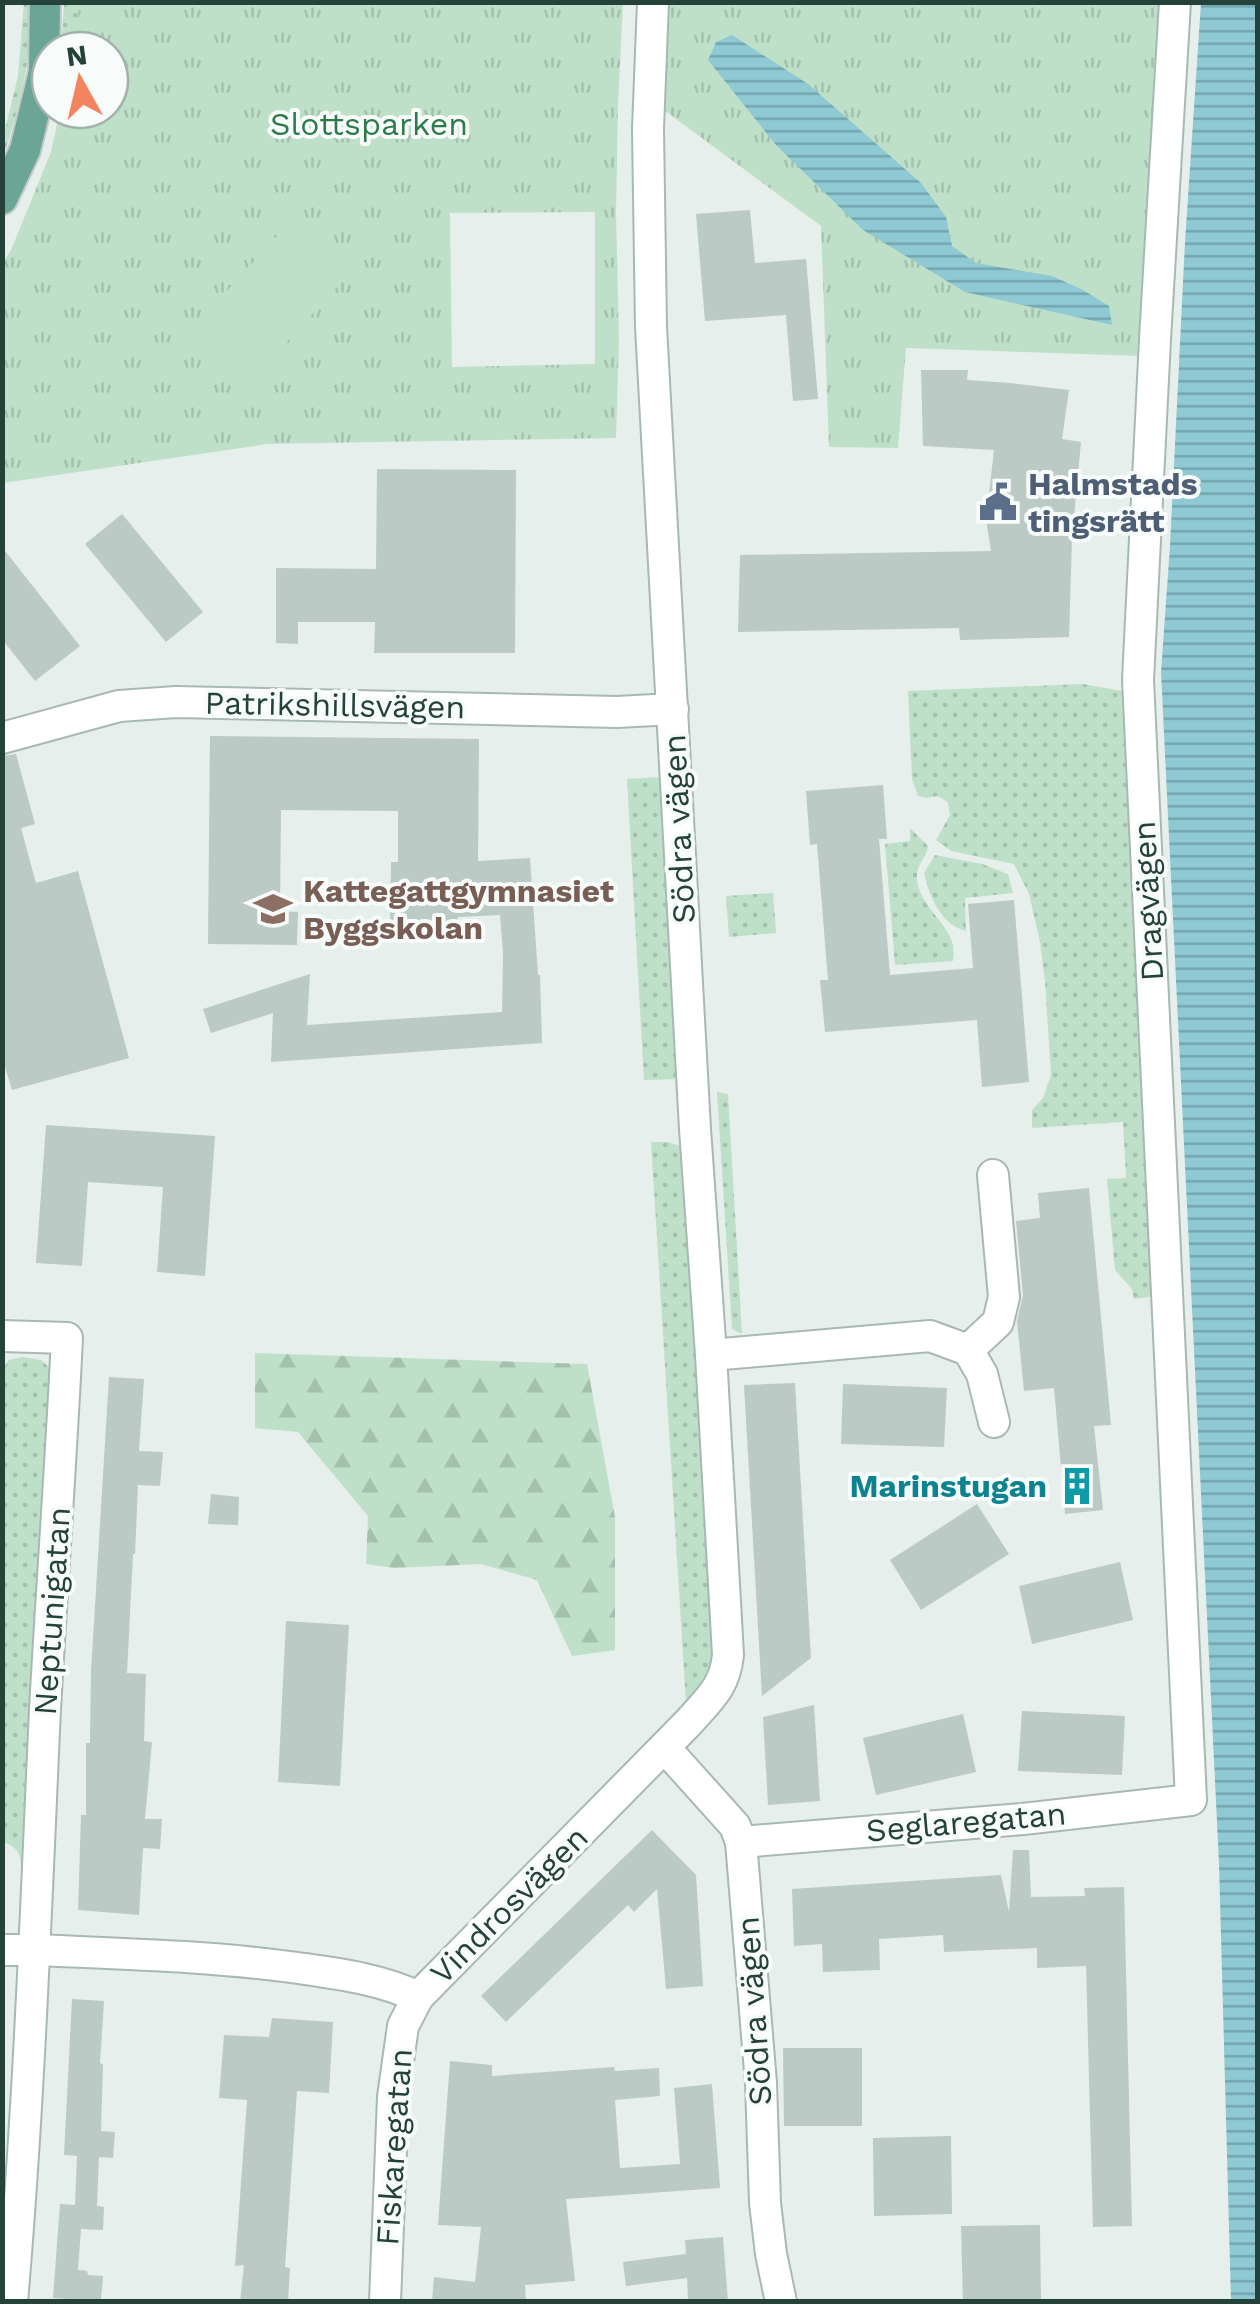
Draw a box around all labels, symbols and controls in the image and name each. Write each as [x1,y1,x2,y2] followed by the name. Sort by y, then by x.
[30,30,130,130] north arrow
[64,38,89,74] text: N
[270,105,468,143] park label: Slottsparken
[1028,465,1198,540] place label: Halmstads tingsrätt
[977,481,1019,523] public building icon: Halmstads tingsrätt
[204,684,466,726] street label: Patrikshillsvägen
[655,733,703,925] street label: Södra vägen
[1125,820,1171,982] street label: Dragvägen
[303,872,614,947] place label: Kattegattgymnasiet Byggskolan
[252,888,294,930] school or university icon: Kattegattgymnasiet Byggskolan
[1056,1465,1098,1507] building icon: Marinstugan
[849,1467,1047,1505] place label: Marinstugan
[26,1506,78,1716] street label: Neptunigatan
[864,1794,1068,1850] street label: Seglaregatan
[422,1818,596,1992] street label: Vindrosvägen
[728,1915,780,2107] street label: Södra vägen
[368,2047,420,2247] street label: Fiskaregatan

